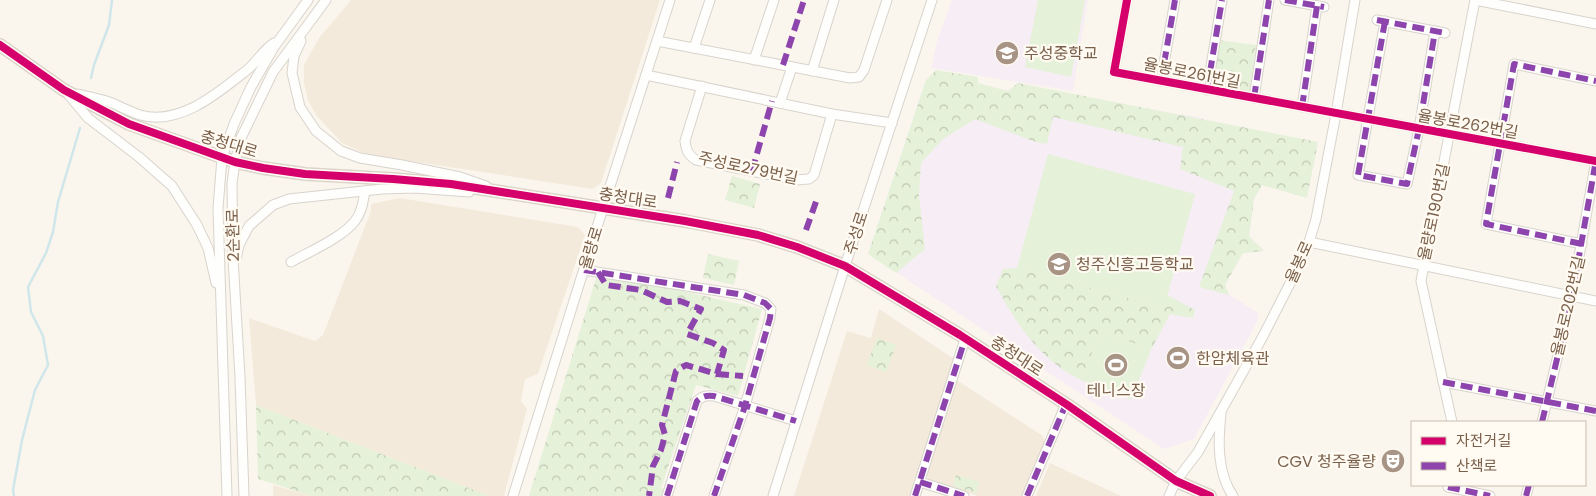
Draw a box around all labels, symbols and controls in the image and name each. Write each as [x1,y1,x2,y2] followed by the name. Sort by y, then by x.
[994,40,1020,66] school or university icon: 주성중학교
[1024,42,1098,65] place label: 주성중학교
[1142,52,1242,94] street label: 율봉로261번길
[1416,104,1520,144] street label: 율봉로262번길
[197,124,261,164] street label: 충청대로
[696,146,800,190] street label: 주성로279번길
[1412,161,1456,263] street label: 율량로190번길
[597,182,659,214] street label: 충청대로
[221,208,245,262] street label: 2순환로
[838,208,874,258] street label: 주성로
[574,223,609,272] street label: 율량로
[1280,237,1319,287] street label: 율봉로
[1046,251,1072,277] school or university icon: 청주신흥고등학교
[1076,253,1194,276] place label: 청주신흥고등학교
[1545,254,1591,358] street label: 율봉로202번길
[986,330,1048,382] street label: 충청대로
[1165,345,1191,371] sports icon: 한암체육관
[1196,347,1270,370] place label: 한암체육관
[1103,352,1129,378] sports icon: 테니스장
[1087,379,1146,402] place label: 테니스장
[1411,421,1586,486] legend
[1456,430,1511,451] text: 자전거길
[1380,448,1406,474] theatre icon: CGV 청주율량
[1277,450,1376,473] place label: CGV 청주율량
[1456,455,1497,476] text: 산책로

